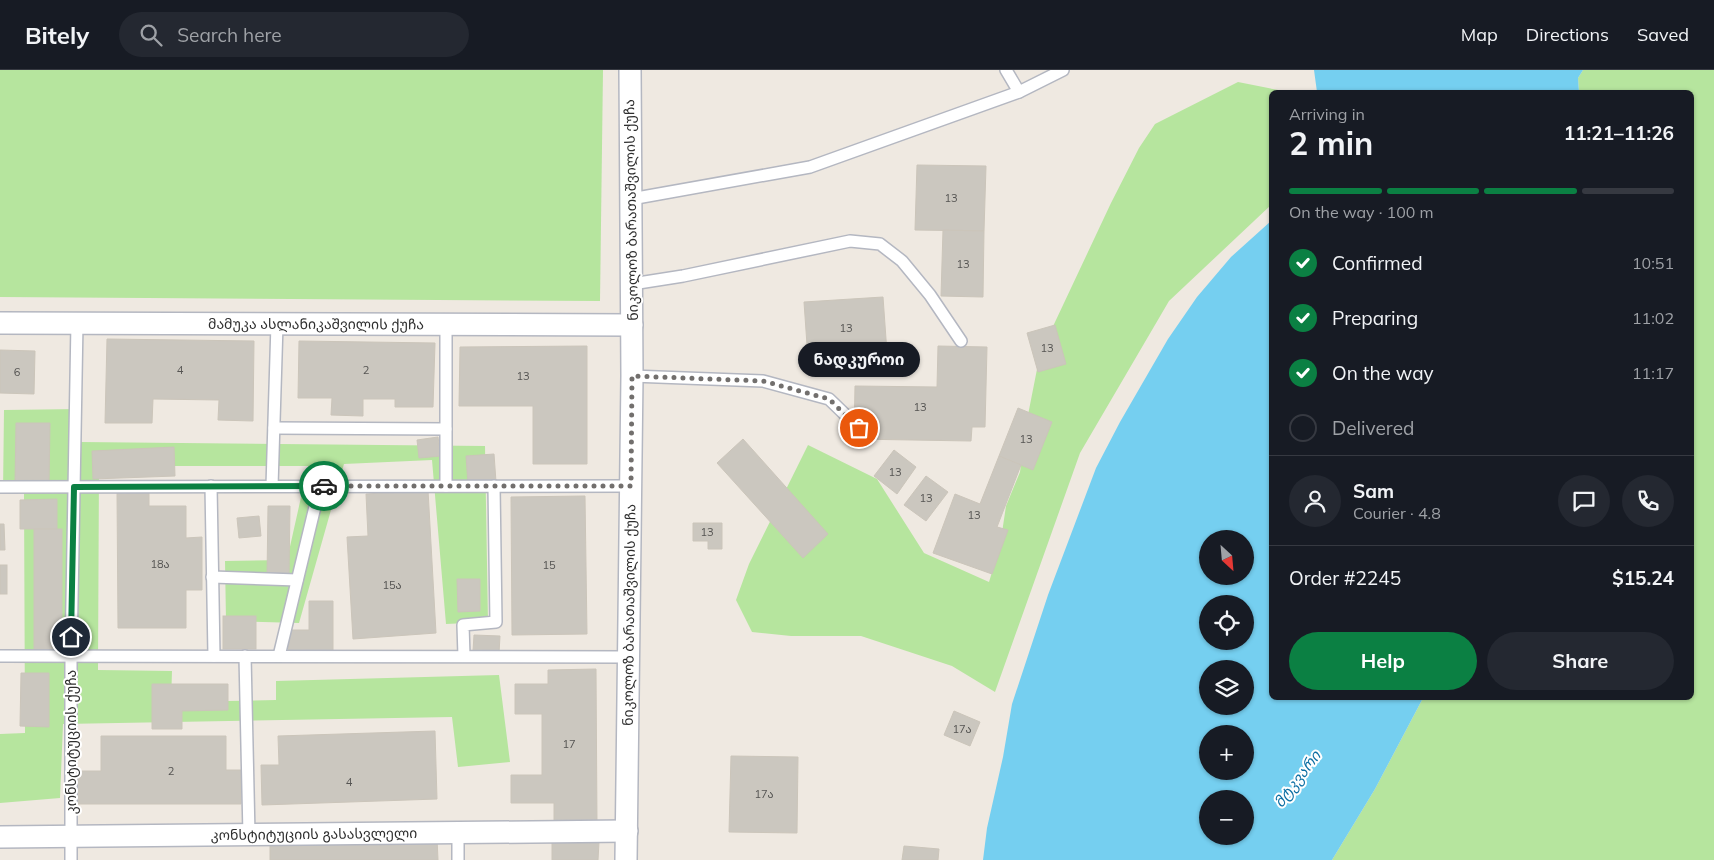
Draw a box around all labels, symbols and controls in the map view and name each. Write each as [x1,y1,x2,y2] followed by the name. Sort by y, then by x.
[119,12,469,57] search box
[25,20,89,50] text: Bitely
[137,21,165,49] icon: search
[177,23,282,47] text: Search here
[1461,23,1498,46] text: Map
[1526,23,1609,46] text: Directions
[1637,23,1689,46] text: Saved
[620,99,642,321] street label: ნიკოლოზ ბარათაშვილის ქუჩა
[1289,104,1365,124] text: Arriving in
[1564,121,1674,145] text: 11:21–11:26
[1289,123,1373,163] text: 2 min
[944,191,958,205] house number: 13
[1289,202,1434,222] text: On the way · 100 m
[1289,249,1317,277] icon: check
[1332,251,1423,275] text: Confirmed
[1632,253,1674,273] text: 10:51
[956,257,970,271] house number: 13
[1289,304,1317,332] icon: check
[1332,306,1418,330] text: Preparing
[1632,308,1674,328] text: 11:02
[208,315,424,333] street label: მამუკა ასლანიკაშვილის ქუჩა
[839,321,853,335] house number: 13
[1040,341,1054,355] house number: 13
[798,343,920,378] callout: ნადკუროი
[814,349,904,369] text: ნადკუროი
[1289,359,1317,387] icon: check
[1332,361,1434,385] text: On the way
[177,363,184,377] house number: 4
[363,363,370,377] house number: 2
[1632,363,1674,383] text: 11:17
[14,365,21,379] house number: 6
[516,369,530,383] house number: 13
[913,400,927,414] house number: 13
[838,407,880,449] pin
[845,414,873,442] icon: bag
[1332,416,1414,440] text: Delivered
[1019,432,1033,446] house number: 13
[299,461,349,511] courier
[888,465,902,479] house number: 13
[310,472,338,500] icon: car
[1289,475,1341,527] button: person
[1558,475,1610,527] button: chat
[1622,475,1674,527] button: phone
[1353,479,1394,503] text: Sam
[919,491,933,505] house number: 13
[1353,503,1441,523] text: Courier · 4.8
[619,504,639,726] street label: ნიკოლოზ ბარათაშვილის ქუჩა
[967,508,981,522] house number: 13
[700,525,714,539] house number: 13
[1199,530,1254,585] north arrow
[1199,530,1254,845] map controls
[150,557,170,571] house number: 18ა
[542,558,556,572] house number: 15
[1289,566,1401,590] text: Order #2245
[1612,566,1674,590] text: $15.24
[382,578,402,592] house number: 15ა
[1199,595,1254,650] button: locate
[50,616,92,658] pin
[57,623,85,651] icon: home
[1289,632,1477,690] button: Help
[1487,632,1674,690] button: Share
[1199,660,1254,715] button: layers
[62,670,80,814] street label: კონსტიტუციის ქუჩა
[952,722,972,736] house number: 17ა
[1199,725,1254,780] button: +
[562,737,576,751] house number: 17
[1269,746,1325,811] water label: მტკვარი
[168,764,175,778] house number: 2
[346,775,353,789] house number: 4
[754,787,774,801] house number: 17ა
[1199,790,1254,845] button: −
[211,824,417,844] street label: კონსტიტუციის გასასვლელი

